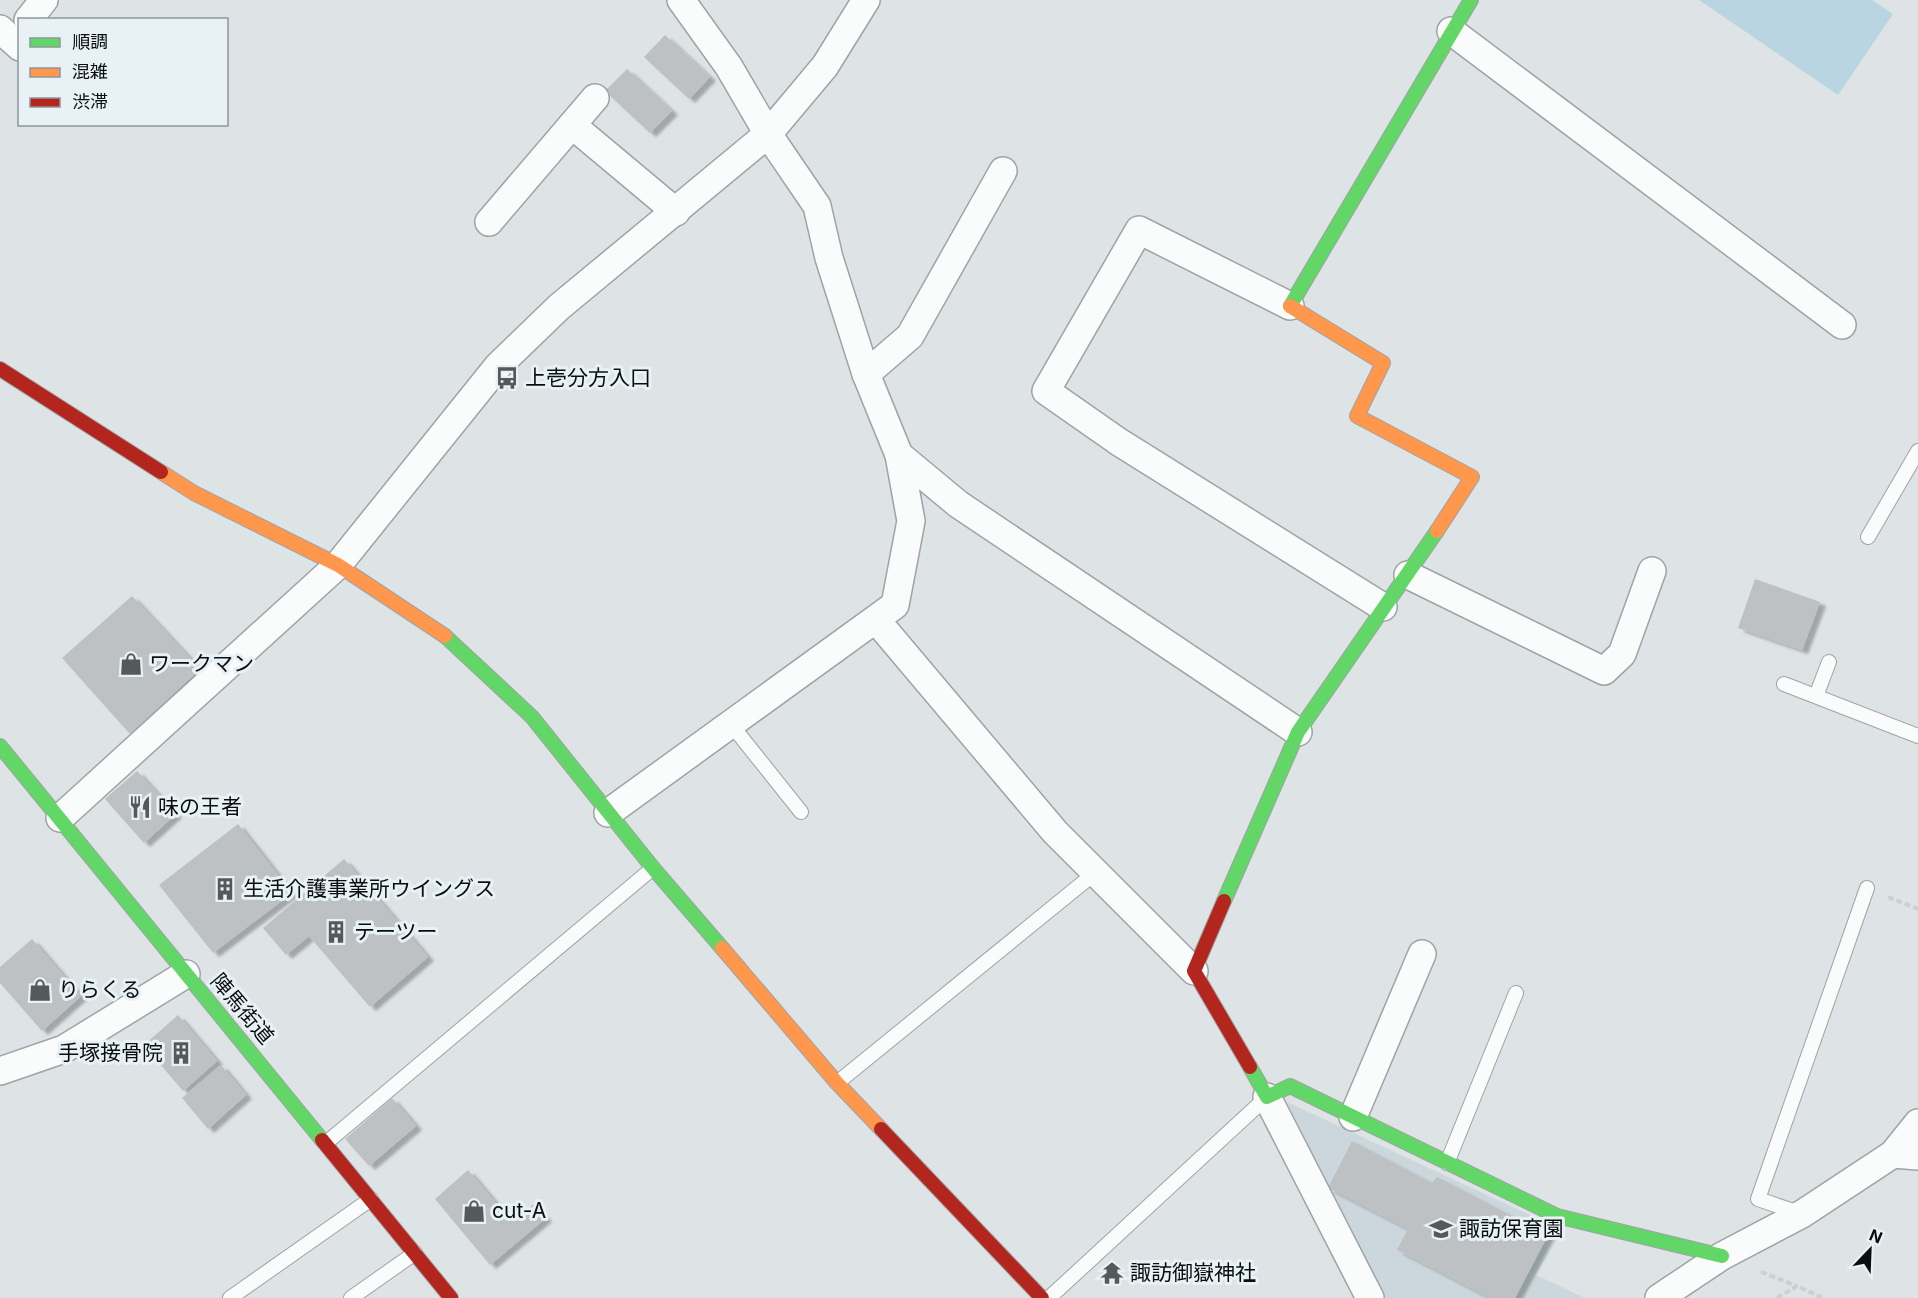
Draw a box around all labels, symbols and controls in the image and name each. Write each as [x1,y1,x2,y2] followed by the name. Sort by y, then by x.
[18,18,228,126] legend
[72,31,108,52] text: 順調
[72,61,108,82] text: 混雑
[72,91,108,112] text: 渋滞
[494,365,520,391] bus stop icon: 上壱分方入口
[525,365,651,390] place label: 上壱分方入口
[118,651,144,677] shop icon: ワークマン
[149,651,254,676] place label: ワークマン
[127,794,153,820] restaurant icon: 味の王者
[158,794,242,819] place label: 味の王者
[212,876,238,902] building icon: 生活介護事業所ウイングス
[243,876,495,901] place label: 生活介護事業所ウイングス
[323,919,349,945] building icon: テーツー
[354,919,438,944] place label: テーツー
[206,968,279,1049] street label: 陣馬街道
[27,977,53,1003] shop icon: りらくる
[58,977,142,1002] place label: りらくる
[58,1040,163,1065] place label: 手塚接骨院
[168,1040,194,1066] building icon: 手塚接骨院
[461,1198,487,1224] shop icon: cut-A
[492,1198,546,1223] place label: cut-A
[1428,1216,1454,1242] school or university icon: 諏訪保育園
[1459,1216,1564,1241] place label: 諏訪保育園
[1840,1220,1900,1280] north arrow
[1866,1225,1885,1248] text: N
[1099,1260,1125,1286] temple icon: 諏訪御嶽神社
[1130,1260,1256,1285] place label: 諏訪御嶽神社

